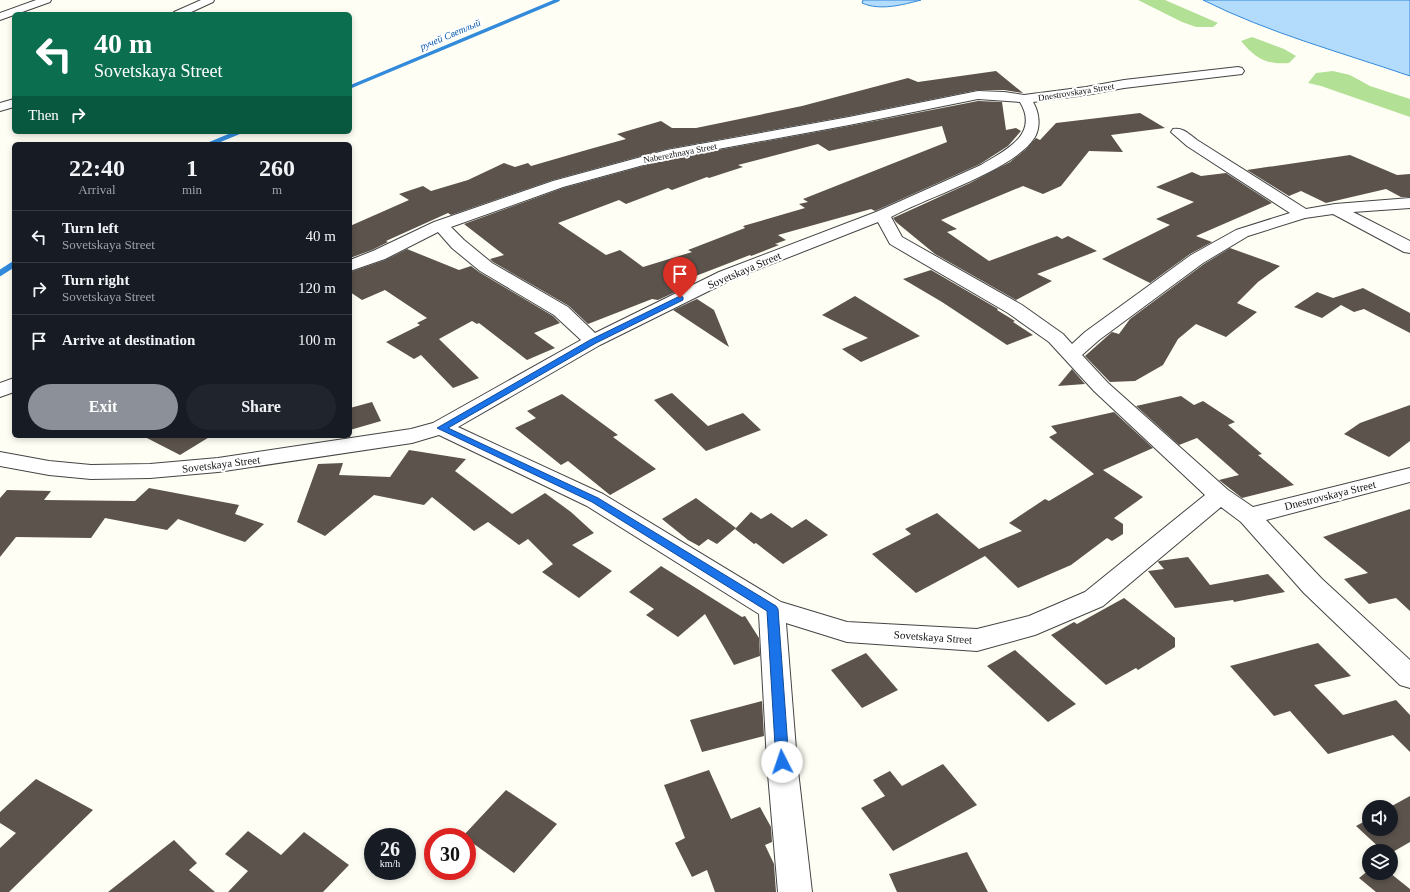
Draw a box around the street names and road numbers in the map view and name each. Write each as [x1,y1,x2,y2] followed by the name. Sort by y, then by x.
[1037,81,1115,103] street label: Dnestrovskaya Street
[642,141,718,165] street label: Naberezhnaya Street
[706,249,782,291] street label: Sovetskaya Street
[181,453,261,475] street label: Sovetskaya Street
[1283,478,1377,512] street label: Dnestrovskaya Street
[893,628,973,646] street label: Sovetskaya Street

